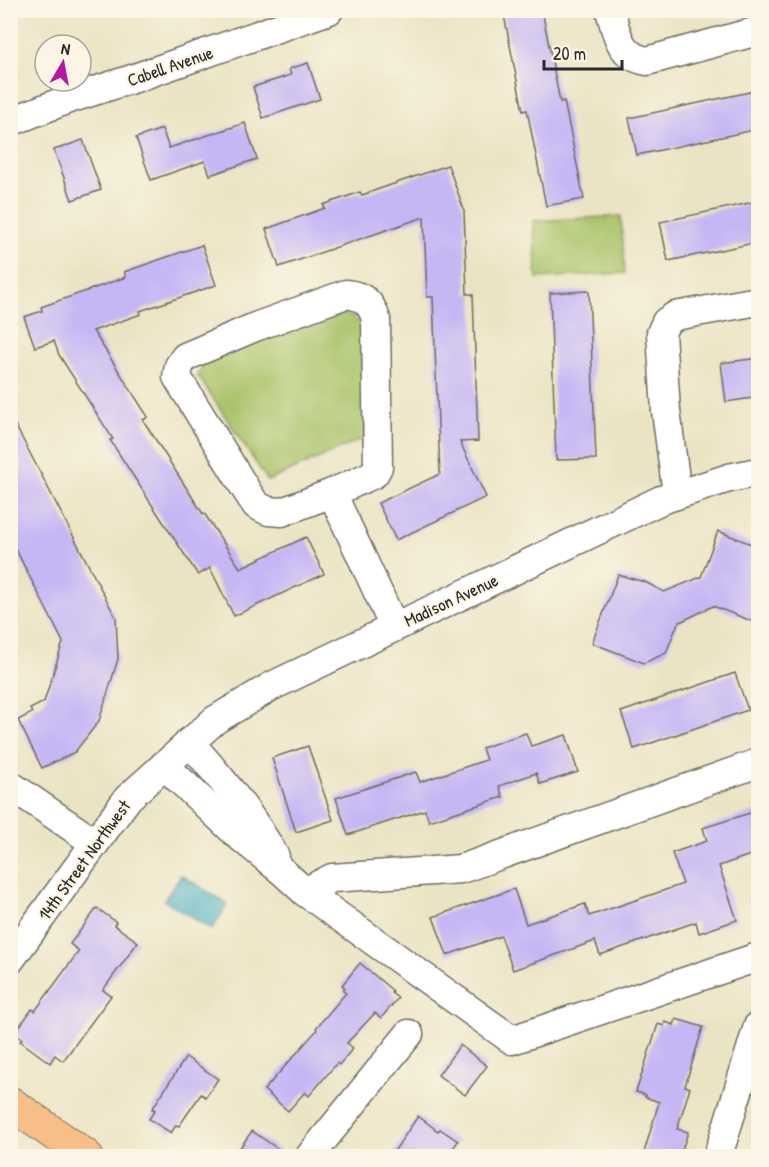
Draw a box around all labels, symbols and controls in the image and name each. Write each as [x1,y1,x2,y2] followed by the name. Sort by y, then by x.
[33,33,93,93] north arrow
[544,33,622,71] scale bar
[60,37,72,60] text: N
[124,40,216,92] street label: Cabell Avenue
[553,41,586,66] text: 20 m
[400,567,502,633] street label: Madison Avenue
[32,794,137,925] street label: 14th Street Northwest

